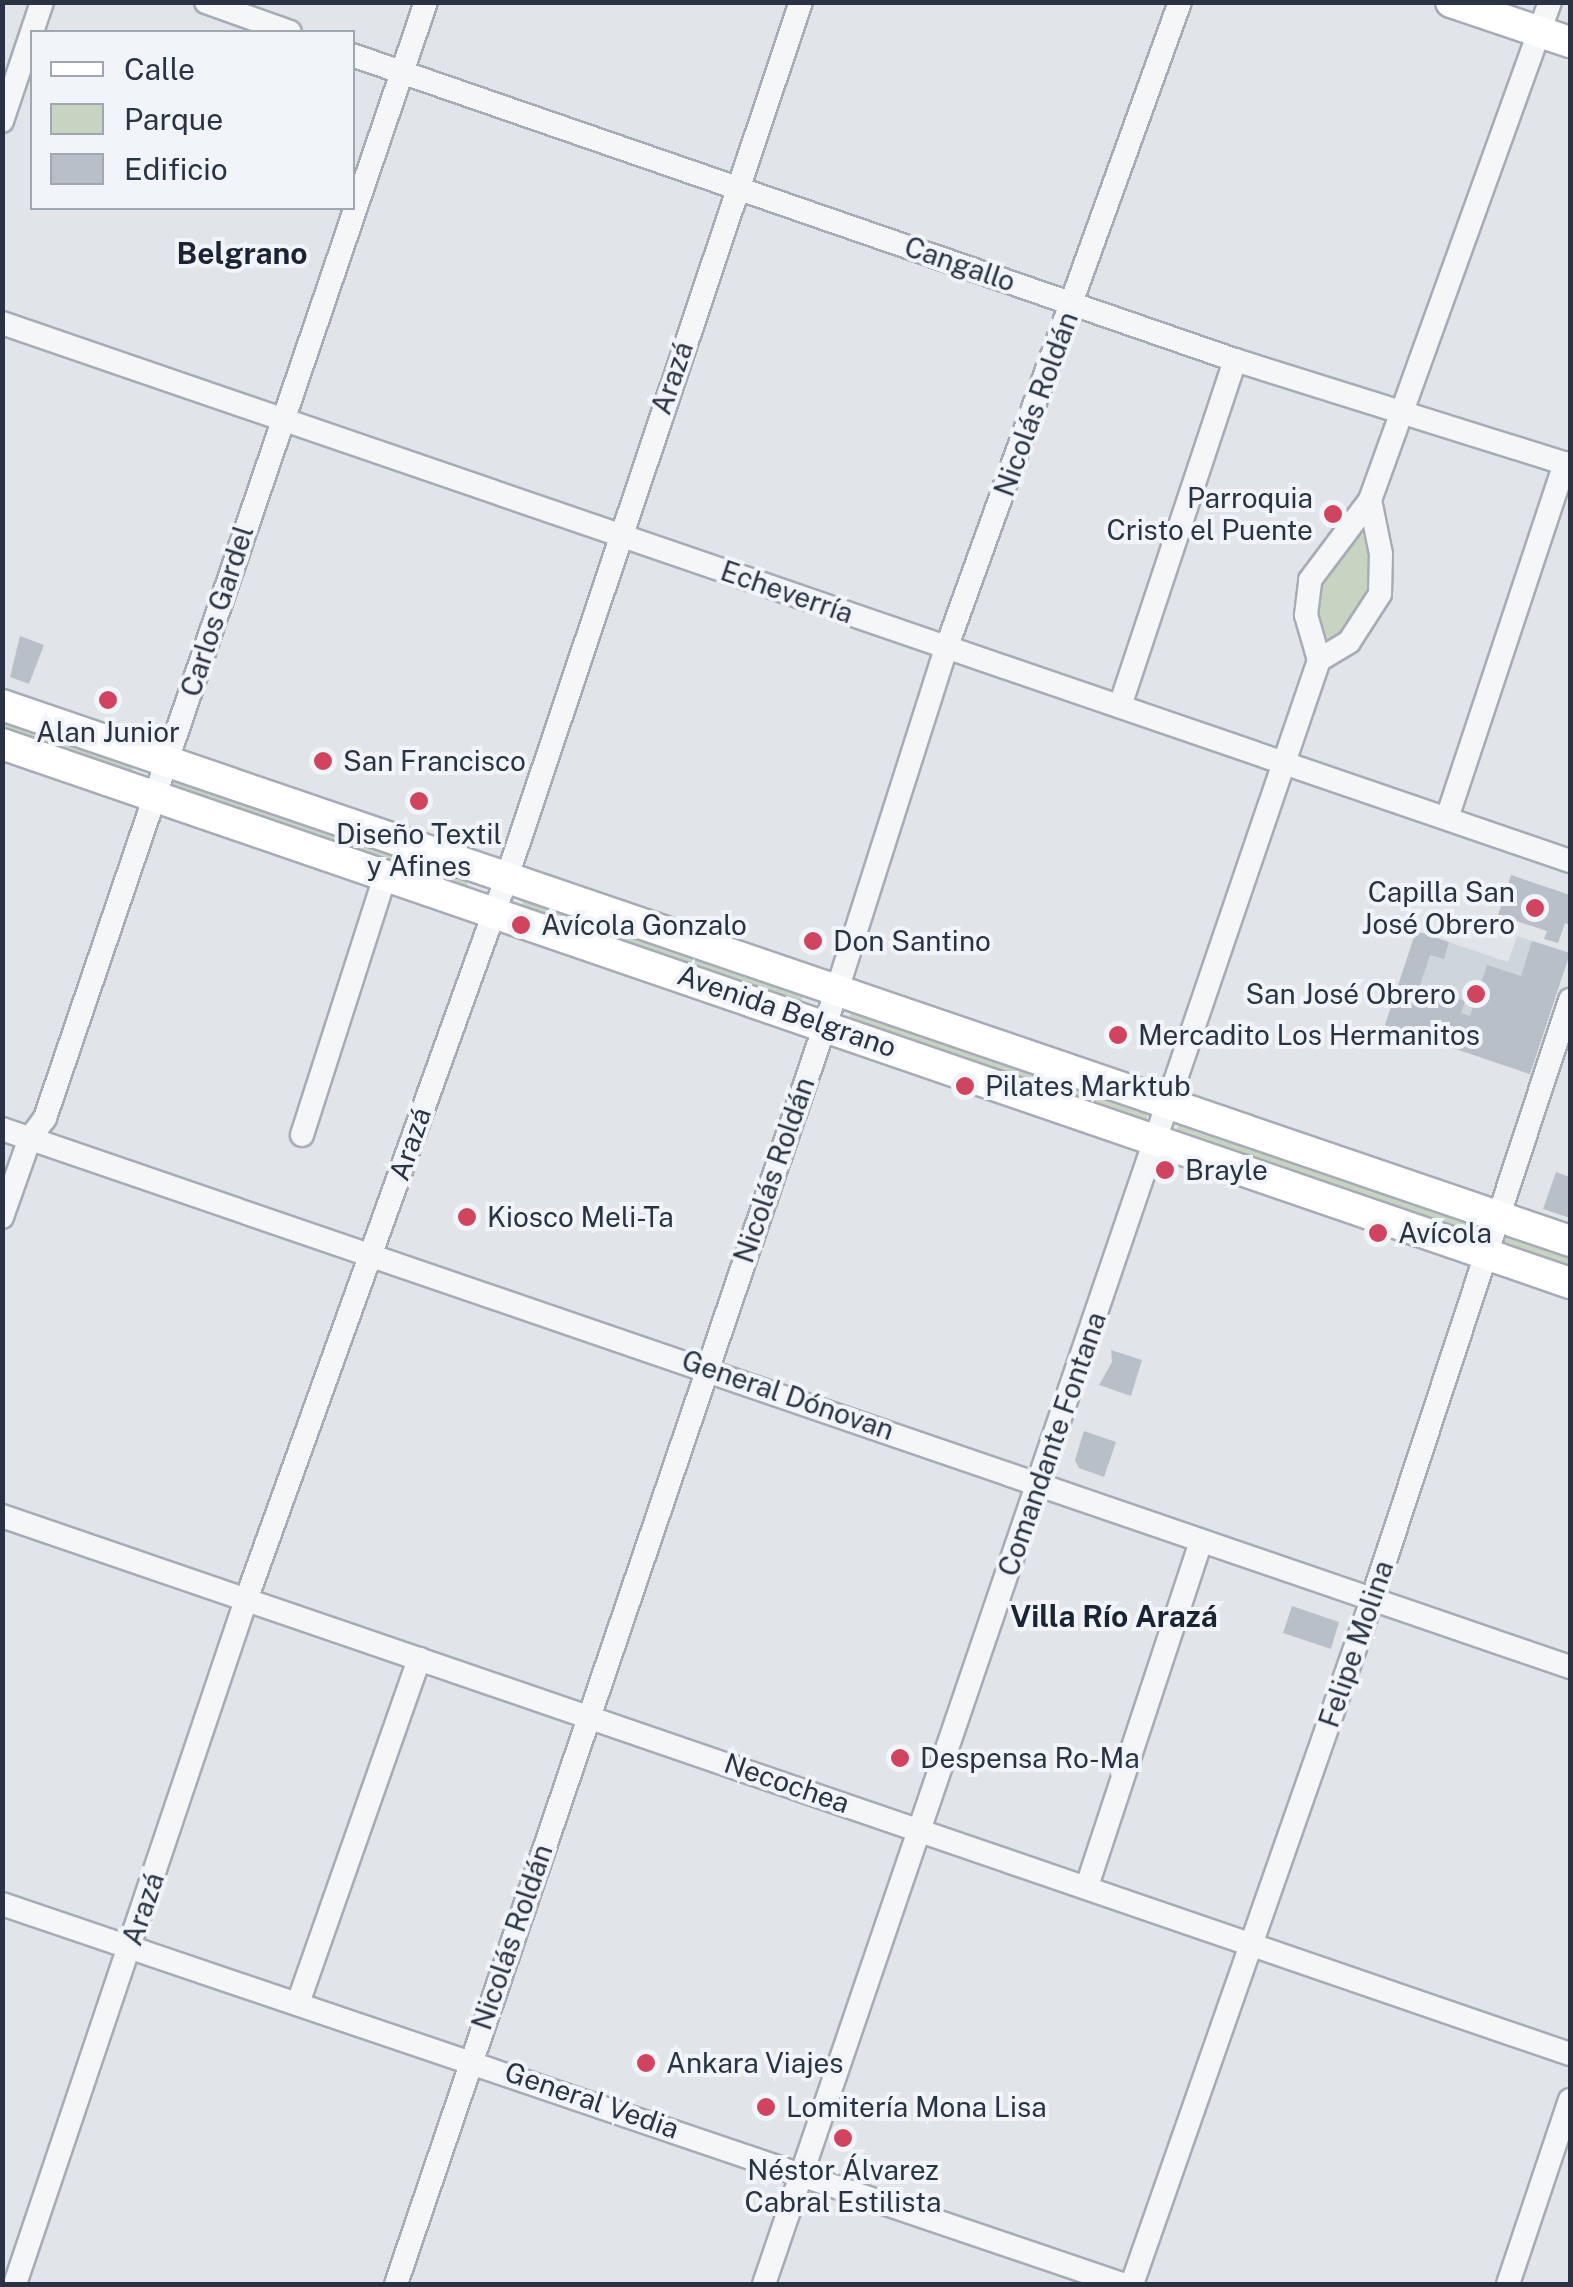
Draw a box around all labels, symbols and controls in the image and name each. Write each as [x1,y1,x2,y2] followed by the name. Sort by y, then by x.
[30,30,355,210] legend
[124,51,195,87] text: Calle
[124,101,223,137] text: Parque
[124,151,228,187] text: Edificio
[900,229,1020,299] street label: Cangallo
[176,235,308,271] district label: Belgrano
[987,307,1085,501] street label: Nicolás Roldán
[644,337,700,419] street label: Arazá
[1106,481,1313,547] place label: Parroquia Cristo el Puente
[1322,503,1344,525] marker: Parroquia Cristo el Puente
[174,521,260,701] street label: Carlos Gardel
[716,554,858,630] street label: Echeverría
[97,689,119,711] marker: Alan Junior
[36,715,180,749] place label: Alan Junior
[343,744,526,778] place label: San Francisco
[312,750,334,772] marker: San Francisco
[408,790,430,812] marker: Diseño Textil y Afines
[336,817,502,883] place label: Diseño Textil y Afines
[1361,875,1515,941] place label: Capilla San José Obrero
[1524,897,1546,919] marker: Capilla San José Obrero
[541,908,747,942] place label: Avícola Gonzalo
[510,914,532,936] marker: Avícola Gonzalo
[833,924,991,958] place label: Don Santino
[802,930,824,952] marker: Don Santino
[673,958,901,1064] street label: Avenida Belgrano
[1245,977,1456,1011] place label: San José Obrero
[1465,983,1487,1005] marker: San José Obrero
[1138,1018,1480,1052] place label: Mercadito Los Hermanitos
[1107,1024,1129,1046] marker: Mercadito Los Hermanitos
[985,1069,1191,1103] place label: Pilates Marktub
[727,1073,821,1267] street label: Nicolás Roldán
[954,1075,976,1097] marker: Pilates Marktub
[382,1103,438,1185] street label: Arazá
[1185,1153,1268,1187] place label: Brayle
[1154,1159,1176,1181] marker: Brayle
[487,1200,674,1234] place label: Kiosco Meli-Ta
[456,1206,478,1228] marker: Kiosco Meli-Ta
[1398,1216,1492,1250] place label: Avícola
[1367,1222,1389,1244] marker: Avícola
[991,1307,1113,1581] street label: Comandante Fontana
[678,1343,898,1447] street label: General Dónovan
[1312,1556,1400,1732] street label: Felipe Molina
[1010,1598,1218,1634] district label: Villa Río Arazá
[920,1741,1140,1775] place label: Despensa Ro-Ma
[720,1746,854,1820] street label: Necochea
[889,1747,911,1769] marker: Despensa Ro-Ma
[465,1840,559,2034] street label: Nicolás Roldán
[115,1868,171,1950] street label: Arazá
[666,2046,844,2080] place label: Ankara Viajes
[635,2052,657,2074] marker: Ankara Viajes
[500,2054,684,2146] street label: General Vedia
[786,2090,1047,2124] place label: Lomitería Mona Lisa
[755,2096,777,2118] marker: Lomitería Mona Lisa
[832,2127,854,2149] marker: Néstor Álvarez Cabral Estilista
[745,2153,941,2219] place label: Néstor Álvarez Cabral Estilista

